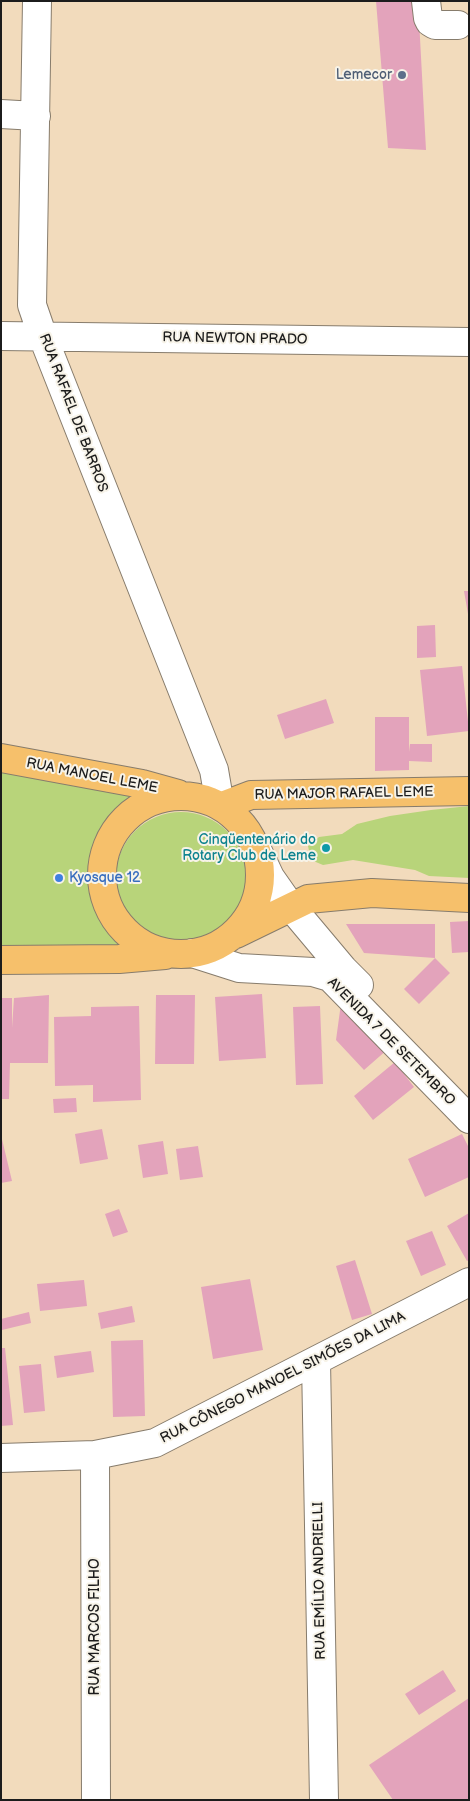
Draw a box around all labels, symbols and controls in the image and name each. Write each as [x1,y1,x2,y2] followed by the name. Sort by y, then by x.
[336,67,392,83] place label: Lemecor
[396,69,408,81] marker: Lemecor
[162,329,308,349] street label: RUA NEWTON PRADO
[35,331,111,495] street label: RUA RAFAEL DE BARROS
[25,755,159,797] street label: RUA MANOEL LEME
[254,784,434,804] street label: RUA MAJOR RAFAEL LEME
[182,832,316,864] place label: Cinqüentenário do Rotary Club de Leme
[320,842,332,854] marker: Cinqüentenário do Rotary Club de Leme
[69,870,140,886] place label: Kyosque 12
[53,872,65,884] marker: Kyosque 12
[324,975,458,1109] street label: AVENIDA 7 DE SETEMBRO
[158,1309,408,1447] street label: RUA CÔNEGO MANOEL SIMÕES DA LIMA
[310,1502,330,1660] street label: RUA EMÍLIO ANDRIELLI
[87,1558,103,1696] street label: RUA MARCOS FILHO

